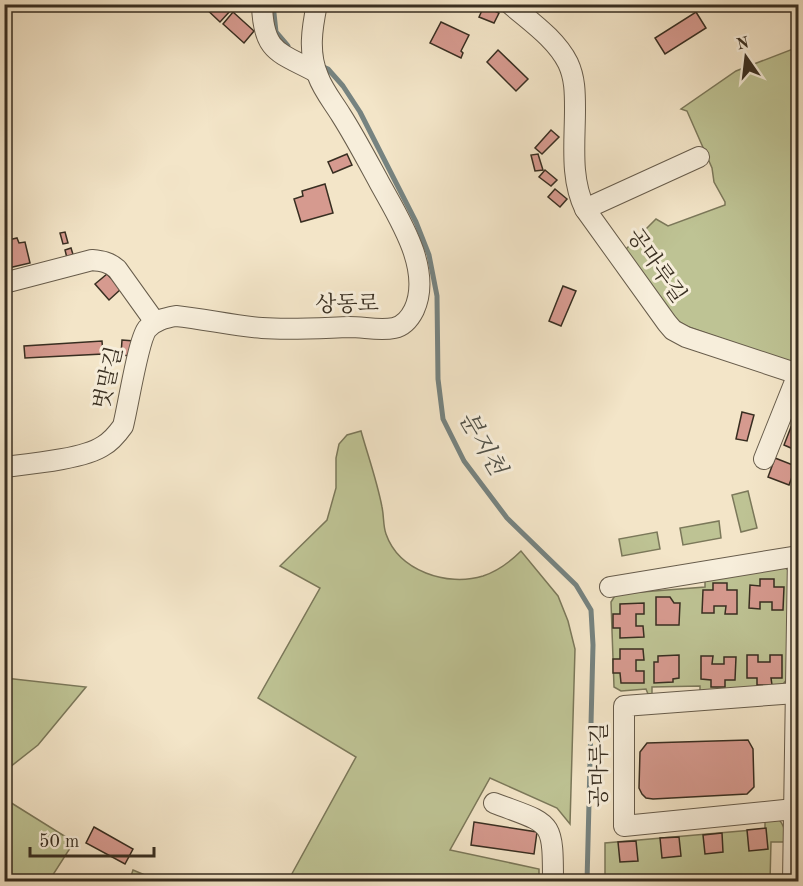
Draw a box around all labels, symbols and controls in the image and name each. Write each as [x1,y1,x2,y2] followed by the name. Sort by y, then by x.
[716,27,776,87] north arrow
[735,35,751,54] text: N
[623,224,690,307] street label: 공마루길
[315,292,379,317] street label: 상동로
[90,344,127,412] street label: 벗말길
[453,406,512,482] water label: 분지천
[588,722,611,808] street label: 공마루길
[30,820,154,858] scale bar
[39,833,79,851] text: 50 m

